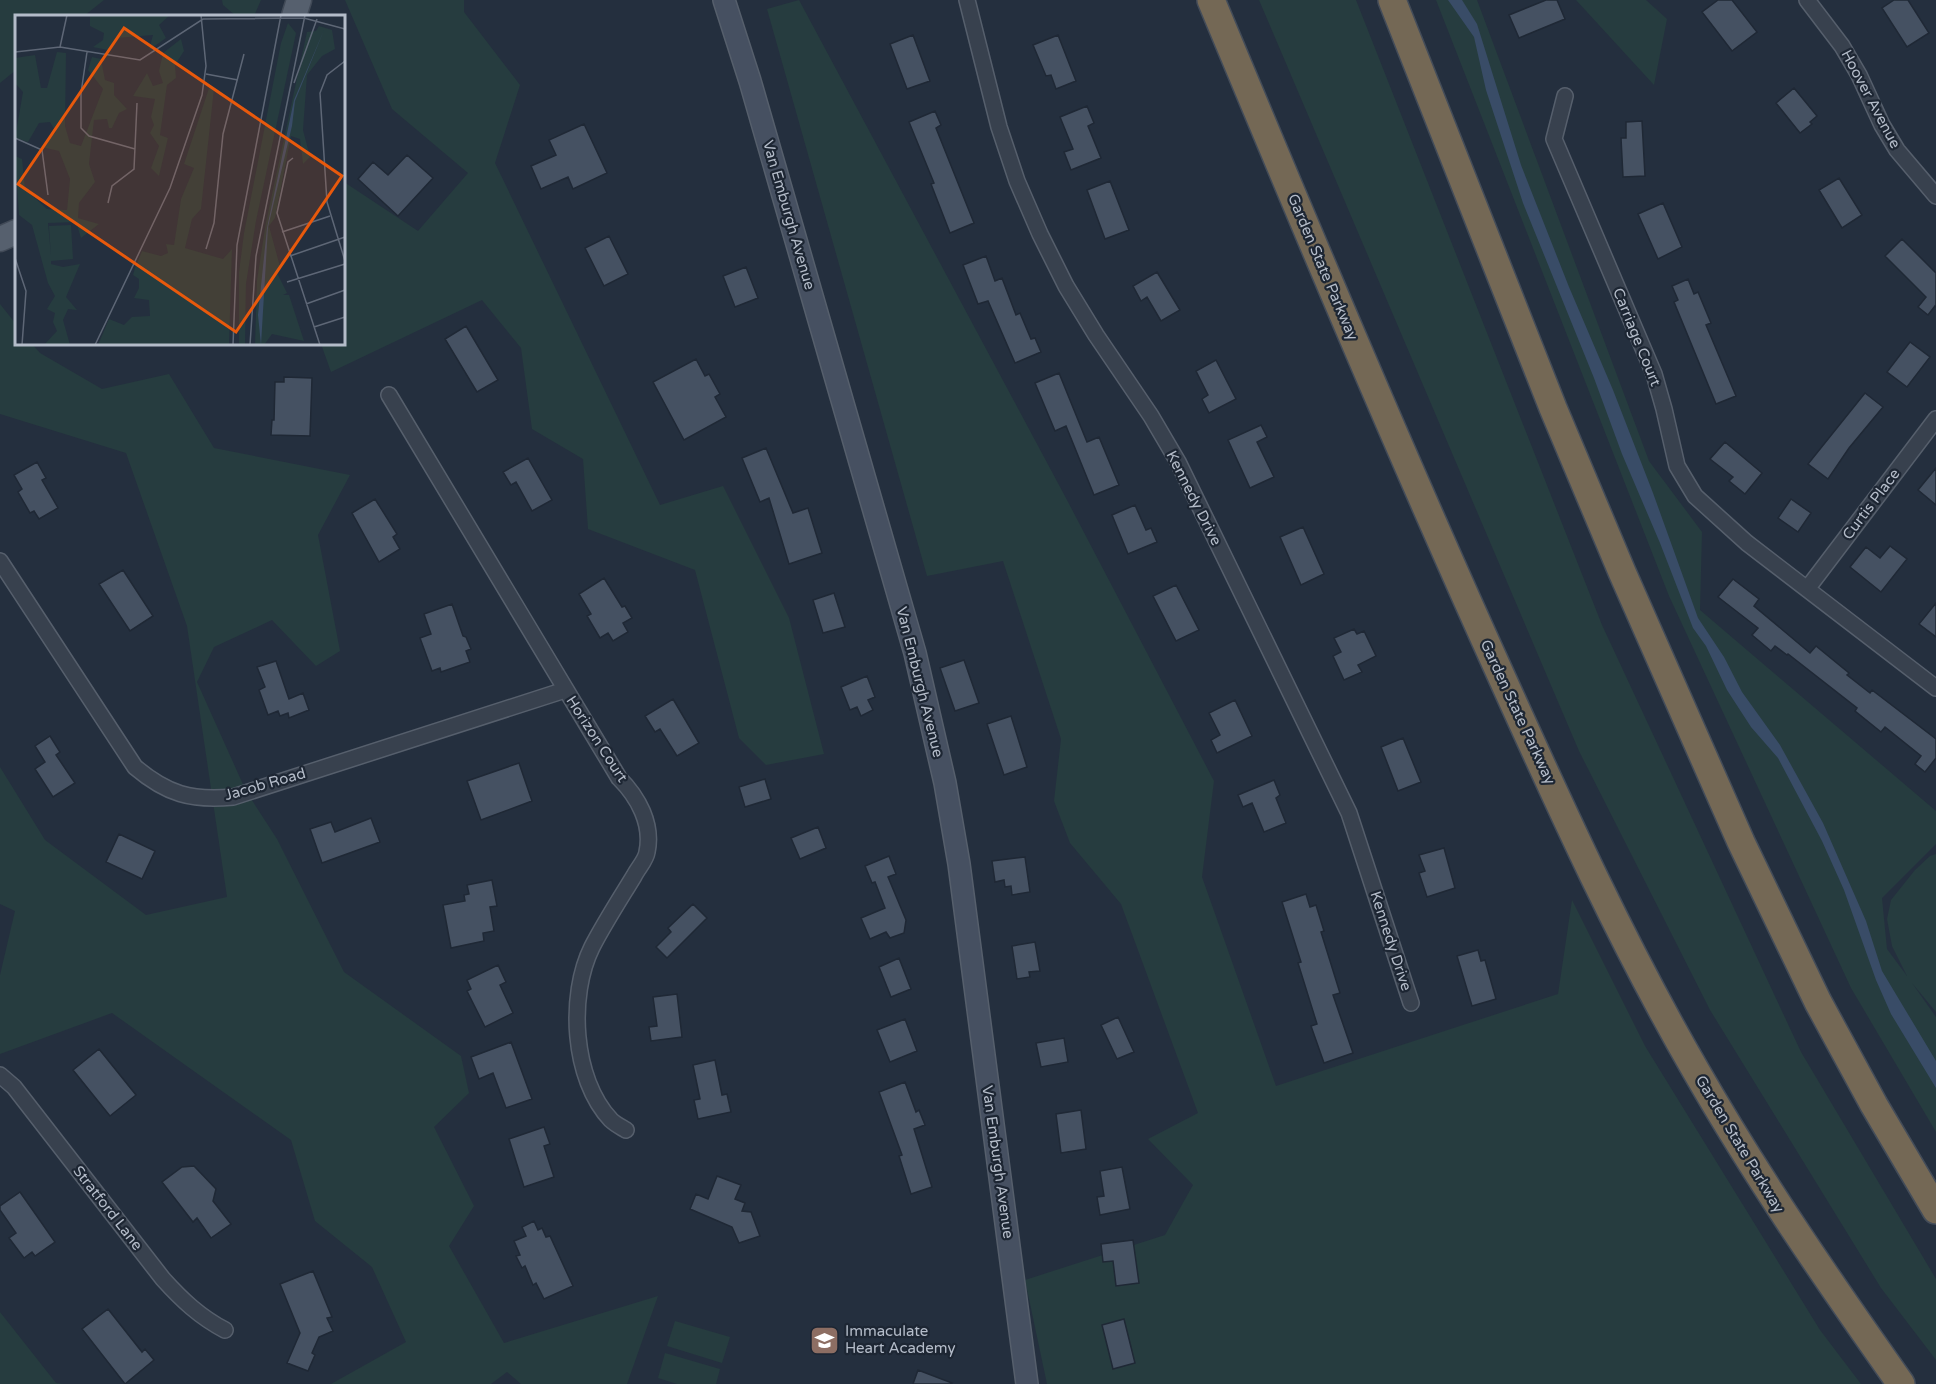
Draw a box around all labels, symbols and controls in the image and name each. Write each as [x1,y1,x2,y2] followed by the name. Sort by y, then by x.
[15,15,345,345] inset map
[1837,47,1905,151] street label: Hoover Avenue
[759,138,819,292] street label: Van Emburgh Avenue
[1284,191,1362,343] street label: Garden State Parkway
[1609,285,1665,389] street label: Carriage Court
[1162,448,1226,548] street label: Kennedy Drive
[1838,465,1904,543] street label: Curtis Place
[893,605,947,759] street label: Van Emburgh Avenue
[1477,637,1559,787] street label: Garden State Parkway
[562,692,632,786] street label: Horizon Court
[222,764,308,804] street label: Jacob Road
[1366,889,1416,993] street label: Kennedy Drive
[1692,1072,1788,1216] street label: Garden State Parkway
[978,1084,1018,1240] street label: Van Emburgh Avenue
[69,1162,147,1254] street label: Stratford Lane
[845,1322,956,1357] place label: Immaculate Heart Academy
[808,1324,840,1356] school or university icon: Immaculate Heart Academy

